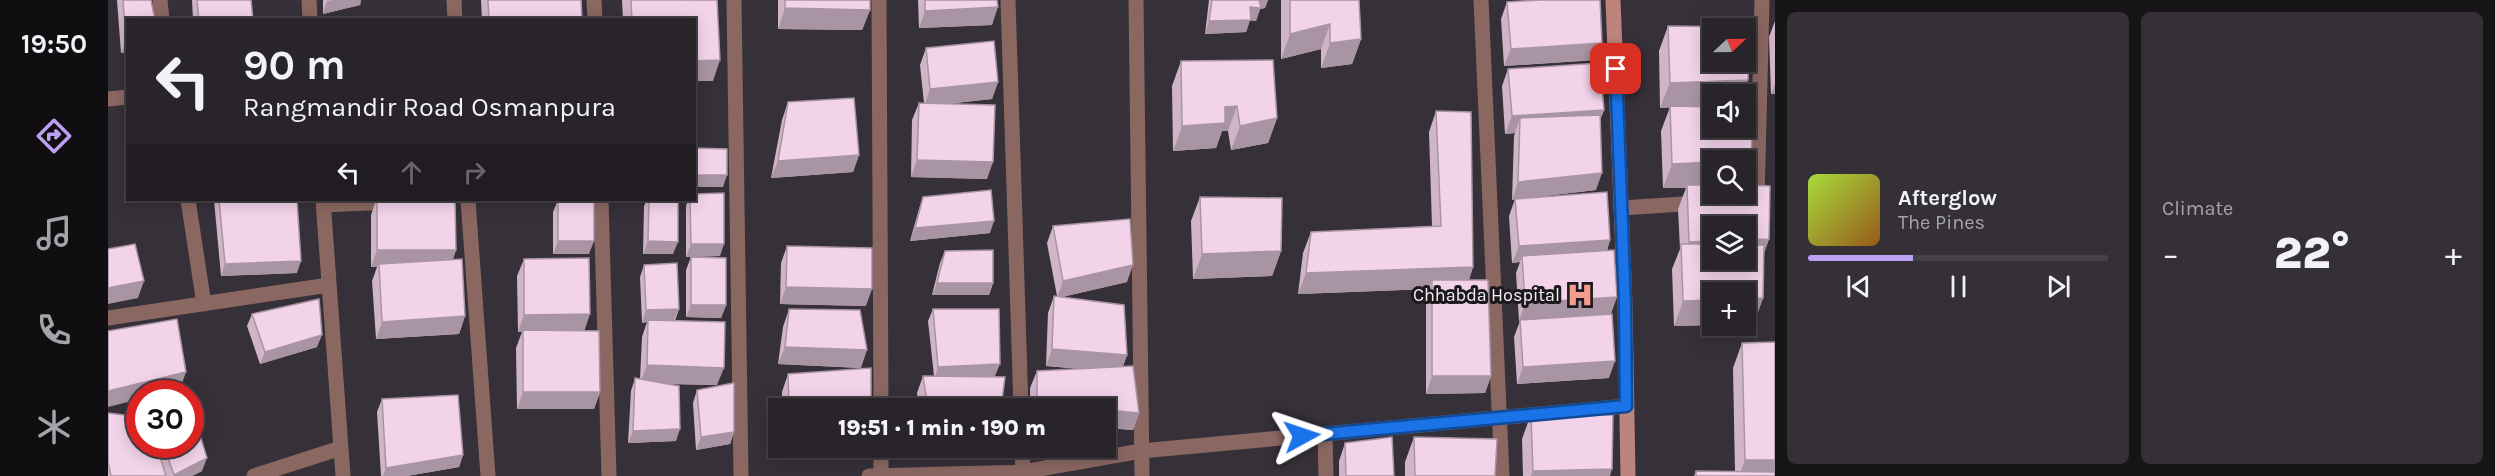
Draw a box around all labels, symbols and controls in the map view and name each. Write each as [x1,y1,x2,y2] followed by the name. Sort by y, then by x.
[1702,18,1756,72] north arrow
[1702,18,1756,336] map controls
[21,28,87,60] text: 19:50
[243,40,346,90] text: 90 m
[144,42,222,120] icon: left
[1590,43,1641,94] pin
[1599,52,1632,85] icon: arrive
[1702,84,1756,138] button: sound
[243,91,616,123] text: Rangmandir Road Osmanpura
[33,115,75,157] icon: directions
[1702,150,1756,204] button: search
[332,156,365,189] icon: left
[395,156,428,189] icon: ahead
[458,156,491,189] icon: right
[1898,185,1997,211] text: Afterglow
[2162,197,2233,220] text: Climate
[1898,211,1985,234] text: The Pines
[33,212,75,254] icon: music
[1702,216,1756,270] button: layers
[2274,227,2350,279] text: 22°
[2162,235,2179,273] text: −
[2445,235,2462,273] text: +
[1842,270,1875,303] icon: previous
[1942,270,1975,303] icon: pause
[2042,270,2075,303] icon: next
[1565,280,1595,310] hospital icon: Chhabda Hospital
[1702,282,1756,336] button: +
[1413,284,1560,306] place label: Chhabda Hospital
[33,309,75,351] icon: phone
[126,380,204,458] speed limit sign: 30
[1270,404,1334,468] position arrow
[33,406,75,448] icon: climate
[838,415,1046,441] text: 19:51 · 1 min · 190 m

